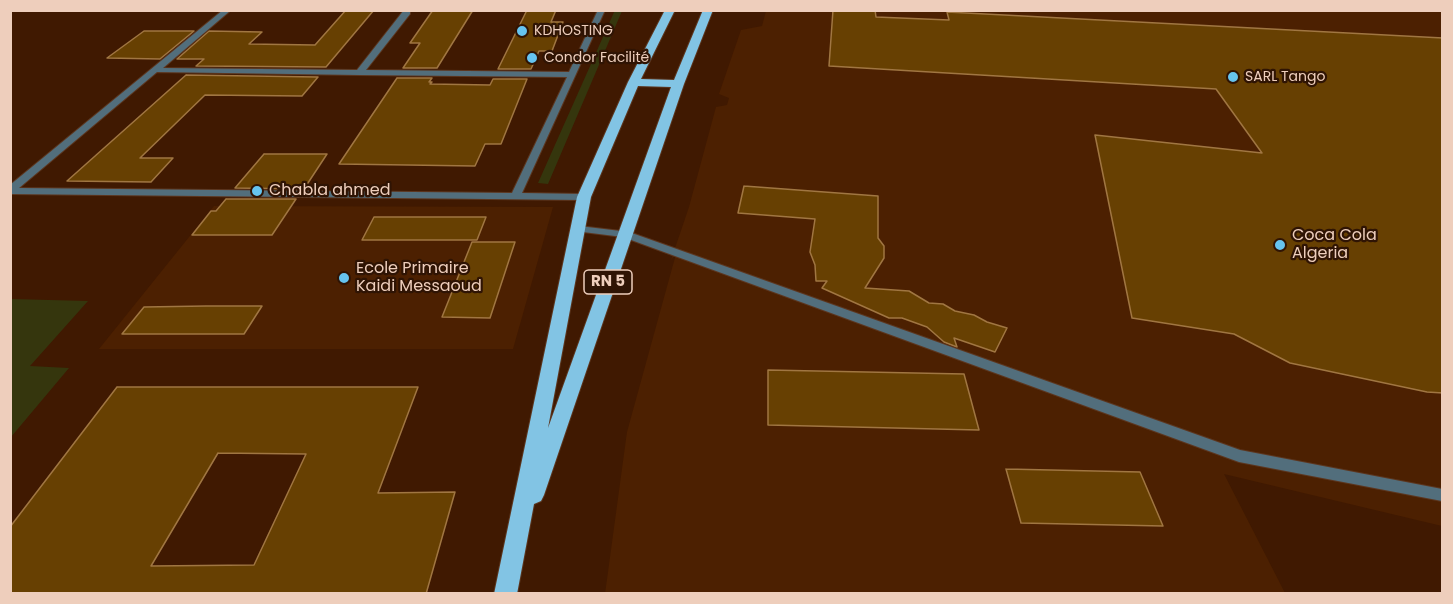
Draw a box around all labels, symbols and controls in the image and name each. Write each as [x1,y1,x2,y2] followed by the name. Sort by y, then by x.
[534,23,613,39] place label: KDHOSTING
[515,24,529,38] marker: KDHOSTING
[544,50,649,66] place label: Condor Facilité
[525,51,539,65] marker: Condor Facilité
[1245,69,1325,85] place label: SARL Tango
[1226,70,1240,84] marker: SARL Tango
[269,181,391,201] place label: Chabla ahmed
[250,184,264,198] marker: Chabla ahmed
[1292,226,1377,264] place label: Coca Cola Algeria
[1273,238,1287,252] marker: Coca Cola Algeria
[356,259,482,297] place label: Ecole Primaire Kaidi Messaoud
[584,270,632,294] road number: RN 5
[337,271,351,285] marker: Ecole Primaire Kaidi Messaoud

